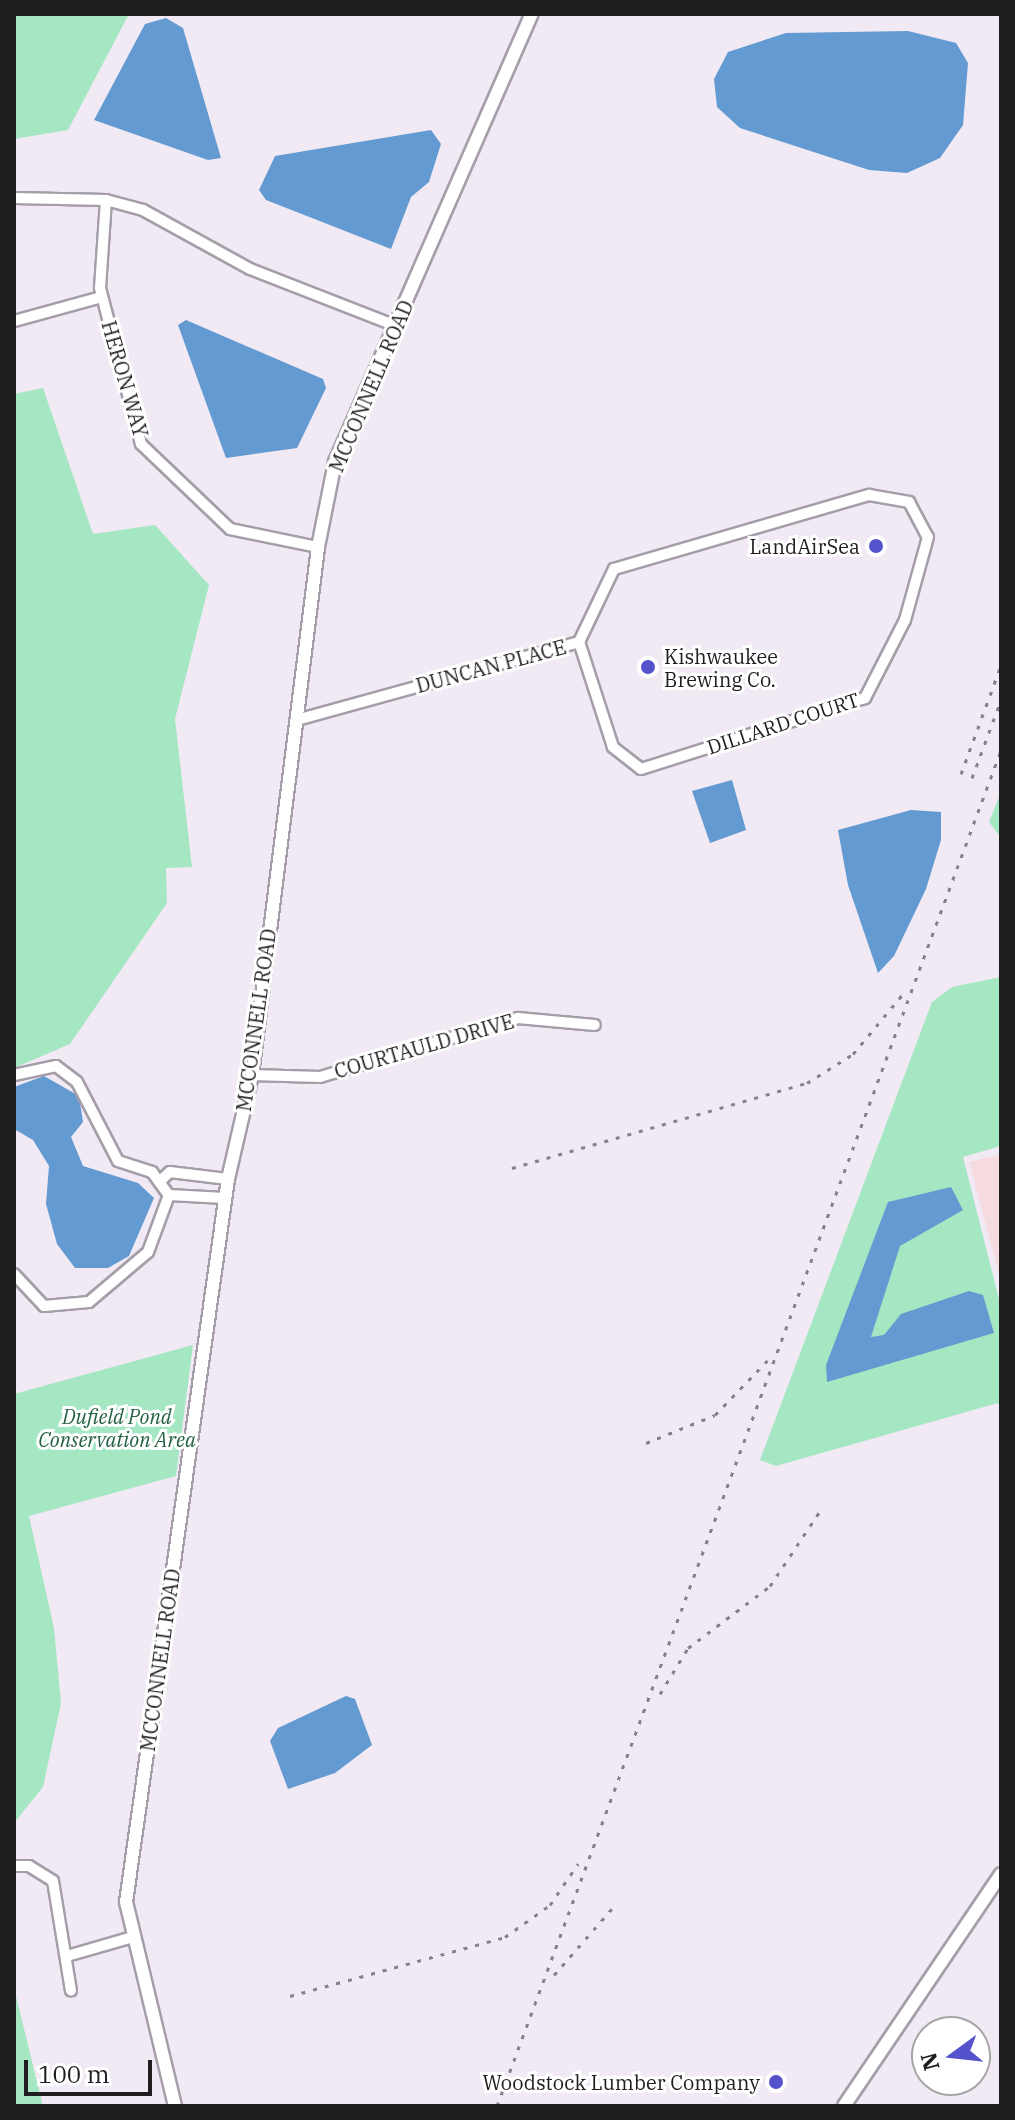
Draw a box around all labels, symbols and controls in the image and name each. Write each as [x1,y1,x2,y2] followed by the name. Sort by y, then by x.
[324,296,418,476] street label: MCCONNELL ROAD
[97,318,153,440] street label: HERON WAY
[749,534,860,558] place label: LandAirSea
[867,537,885,555] marker: LandAirSea
[413,634,569,698] street label: DUNCAN PLACE
[664,644,778,691] place label: Kishwaukee Brewing Co.
[639,658,657,676] marker: Kishwaukee Brewing Co.
[704,687,862,759] street label: DILLARD COURT
[231,927,281,1113] street label: MCCONNELL ROAD
[331,1009,517,1083] street label: COURTAULD DRIVE
[38,1405,196,1452] park label: Dufield Pond Conservation Area
[135,1567,185,1753] street label: MCCONNELL ROAD
[911,2016,991,2096] north arrow
[28,2044,156,2094] scale bar
[913,2050,946,2074] text: N
[38,2058,110,2090] text: 100 m
[482,2070,760,2094] place label: Woodstock Lumber Company
[767,2073,785,2091] marker: Woodstock Lumber Company

